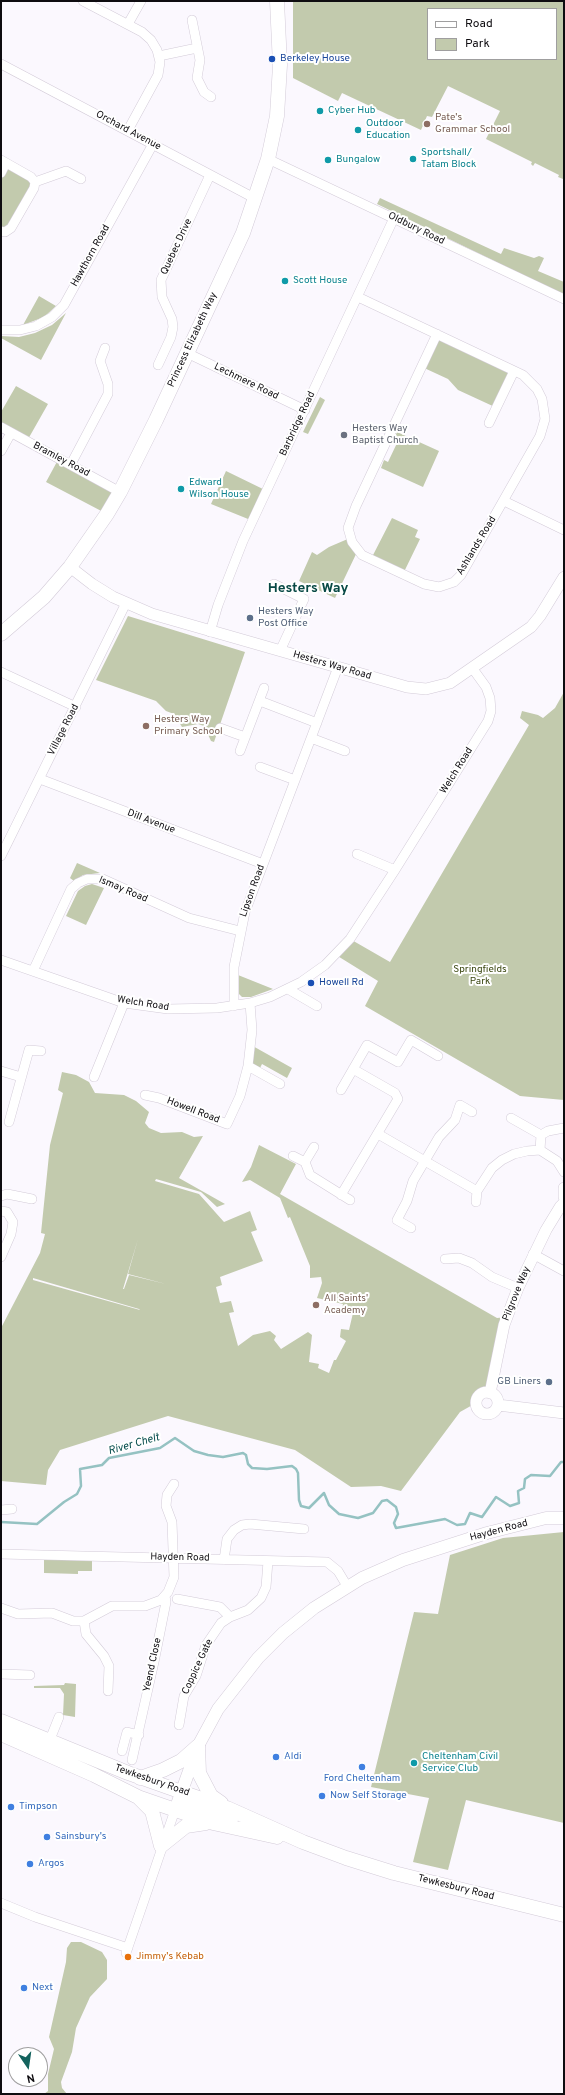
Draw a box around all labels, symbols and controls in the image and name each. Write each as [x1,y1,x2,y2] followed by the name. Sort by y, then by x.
[427,8,557,60] legend
[465,16,493,32] text: Road
[465,36,490,52] text: Park
[280,53,350,65] place label: Berkeley House
[267,54,277,64] marker: Berkeley House
[328,105,375,117] place label: Cyber Hub
[315,106,325,116] marker: Cyber Hub
[93,109,163,153] street label: Orchard Avenue
[435,112,510,136] place label: Pate's Grammar School
[366,118,410,142] place label: Outdoor Education
[422,119,432,129] marker: Pate's Grammar School
[353,125,363,135] marker: Outdoor Education
[421,147,476,170] place label: Sportshall/ Tatam Block
[336,154,380,166] place label: Bungalow
[408,154,418,164] marker: Sportshall/ Tatam Block
[323,155,333,165] marker: Bungalow
[386,210,446,248] street label: Oldbury Road
[159,217,195,277] street label: Quebec Drive
[69,223,113,289] street label: Hawthorn Road
[293,275,347,287] place label: Scott House
[280,276,290,286] marker: Scott House
[166,291,220,389] street label: Princess Elizabeth Way
[212,361,280,403] street label: Lechmere Road
[278,390,318,458] street label: Barbridge Road
[352,423,418,446] place label: Hesters Way Baptist Church
[339,430,349,440] marker: Hesters Way Baptist Church
[30,440,92,480] street label: Bramley Road
[189,477,249,500] place label: Edward Wilson House
[176,484,186,494] marker: Edward Wilson House
[455,514,499,578] street label: Ashlands Road
[268,581,348,597] district label: Hesters Way
[258,606,314,630] place label: Hesters Way Post Office
[245,613,255,623] marker: Hesters Way Post Office
[291,649,373,683] street label: Hesters Way Road
[46,702,82,758] street label: Village Road
[154,714,223,738] place label: Hesters Way Primary School
[141,721,151,731] marker: Hesters Way Primary School
[438,746,476,796] street label: Welch Road
[125,807,177,837] street label: Dill Avenue
[238,863,268,919] street label: Lipson Road
[97,874,149,906] street label: Ismay Road
[453,964,507,988] park label: Springfields Park
[319,977,364,989] place label: Howell Rd
[306,978,316,988] marker: Howell Rd
[116,994,170,1014] street label: Welch Road
[165,1095,221,1127] street label: Howell Road
[501,1265,533,1323] street label: Pilgrove Way
[324,1293,368,1316] place label: All Saints' Academy
[311,1300,321,1310] marker: All Saints' Academy
[497,1376,541,1388] place label: GB Liners
[544,1377,554,1387] marker: GB Liners
[107,1431,161,1459] water label: River Chelt
[469,1518,529,1544] street label: Hayden Road
[150,1551,210,1565] street label: Hayden Road
[141,1637,165,1693] street label: Yeend Close
[180,1637,216,1697] street label: Coppice Gate
[284,1751,302,1763] place label: Aldi
[422,1751,498,1774] place label: Cheltenham Civil Service Club
[271,1752,281,1762] marker: Aldi
[409,1758,419,1768] marker: Cheltenham Civil Service Club
[357,1762,367,1772] marker: Ford Cheltenham
[113,1763,191,1799] street label: Tewkesbury Road
[324,1773,400,1785] place label: Ford Cheltenham
[330,1790,407,1802] place label: Now Self Storage
[317,1791,327,1801] marker: Now Self Storage
[19,1801,57,1813] place label: Timpson
[6,1802,16,1812] marker: Timpson
[55,1831,107,1843] place label: Sainsbury's
[42,1832,52,1842] marker: Sainsbury's
[38,1858,64,1870] place label: Argos
[25,1859,35,1869] marker: Argos
[416,1873,496,1903] street label: Tewkesbury Road
[136,1951,204,1963] place label: Jimmy's Kebab
[123,1952,133,1962] marker: Jimmy's Kebab
[32,1982,53,1994] place label: Next
[19,1983,29,1993] marker: Next
[8,2047,48,2087] north arrow
[25,2070,36,2085] text: N

